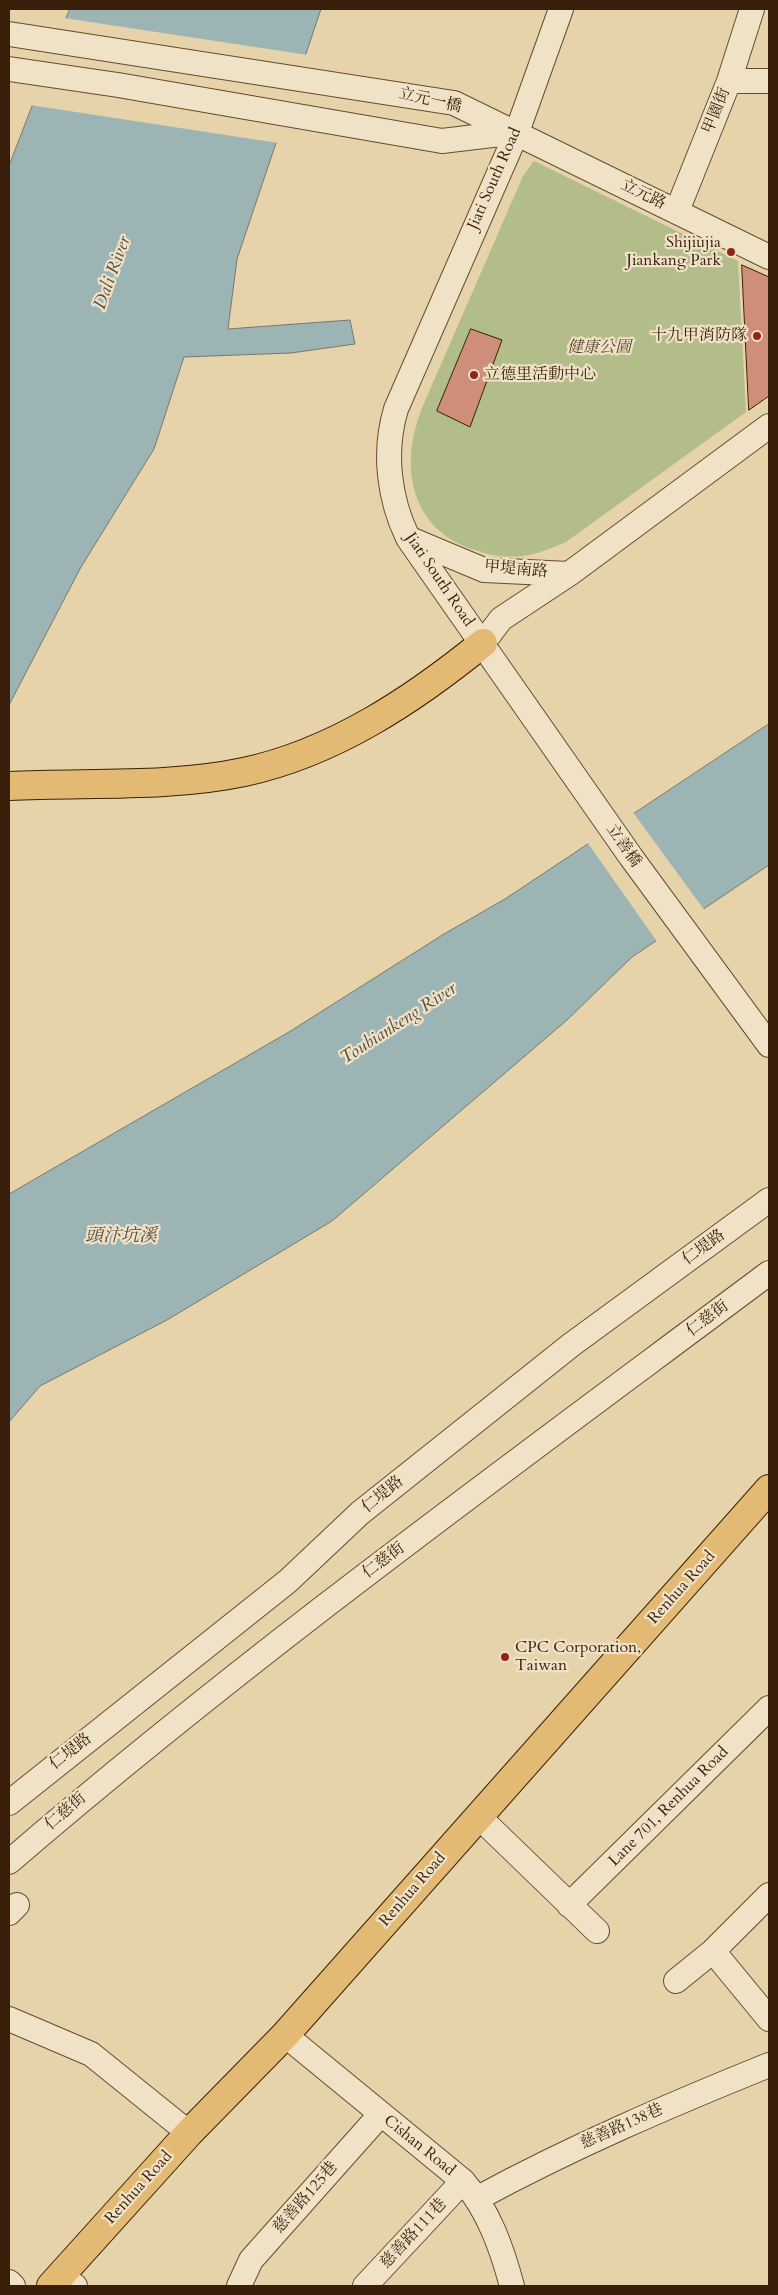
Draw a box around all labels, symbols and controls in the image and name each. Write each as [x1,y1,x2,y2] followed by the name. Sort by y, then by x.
[397,84,463,118] street label: 立元一橋
[699,85,735,137] street label: 甲園街
[464,125,526,233] street label: Jiati South Road
[617,176,669,214] street label: 立元路
[626,233,721,271] place label: Shijiujia Jiankang Park
[90,234,136,312] water label: Dali River
[725,246,737,258] marker: Shijiujia Jiankang Park
[651,326,747,346] place label: 十九甲消防隊
[751,330,763,342] marker: 十九甲消防隊
[567,338,631,358] park label: 健康公園
[484,365,596,385] place label: 立德里活動中心
[468,369,480,381] marker: 立德里活動中心
[400,529,478,631] street label: Jiati South Road
[483,558,549,582] street label: 甲堤南路
[601,821,645,871] street label: 立善橋
[337,978,461,1070] water label: Toubiankeng River
[85,1226,157,1248] water label: 頭汴坑溪
[679,1226,729,1270] street label: 仁堤路
[683,1297,733,1341] street label: 仁慈街
[358,1472,408,1518] street label: 仁堤路
[359,1539,409,1583] street label: 仁慈街
[644,1548,720,1628] street label: Renhua Road
[515,1638,641,1676] place label: CPC Corporation, Taiwan
[499,1651,511,1663] marker: CPC Corporation, Taiwan
[46,1730,96,1774] street label: 仁堤路
[605,1743,733,1871] street label: Lane 701, Renhua Road
[42,1789,90,1835] street label: 仁慈街
[376,1849,450,1931] street label: Renhua Road
[578,2100,666,2154] street label: 慈善路138巷
[379,2111,459,2181] street label: Cishan Road
[101,2148,177,2228] street label: Renhua Road
[270,2158,342,2238] street label: 慈善路125巷
[377,2195,451,2273] street label: 慈善路111巷

